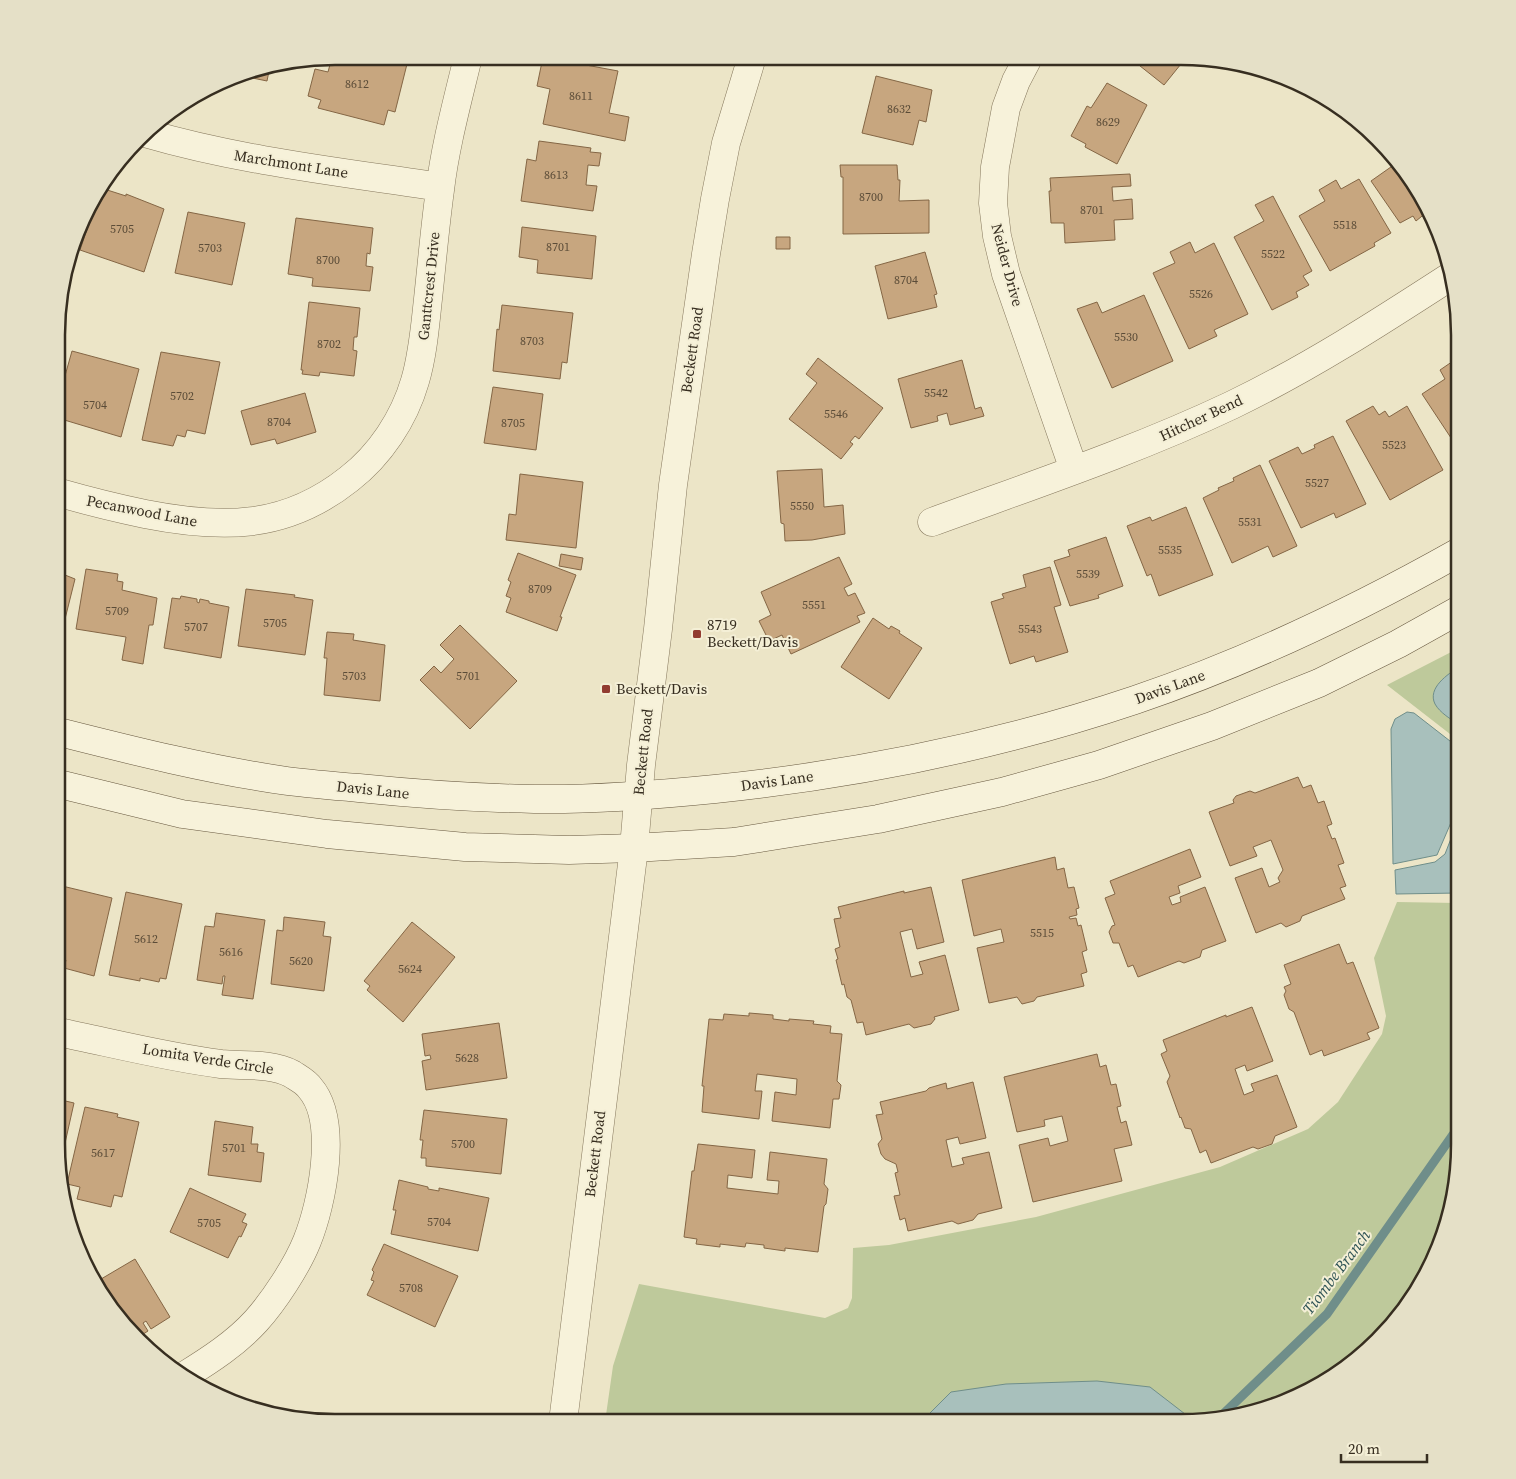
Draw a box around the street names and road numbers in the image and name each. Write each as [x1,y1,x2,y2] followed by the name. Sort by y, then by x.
[232,144,350,183] street label: Marchmont Lane
[986,221,1029,309] street label: Neider Drive
[412,230,445,341] street label: Ganttcrest Drive
[675,305,708,395] street label: Beckett Road
[1156,389,1246,446] street label: Hitcher Bend
[85,489,200,532] street label: Pecanwood Lane
[1132,664,1208,709] street label: Davis Lane
[628,707,658,796] street label: Beckett Road
[739,765,815,796] street label: Davis Lane
[336,775,411,804] street label: Davis Lane
[141,1038,276,1079] street label: Lomita Verde Circle
[579,1109,610,1198] street label: Beckett Road

